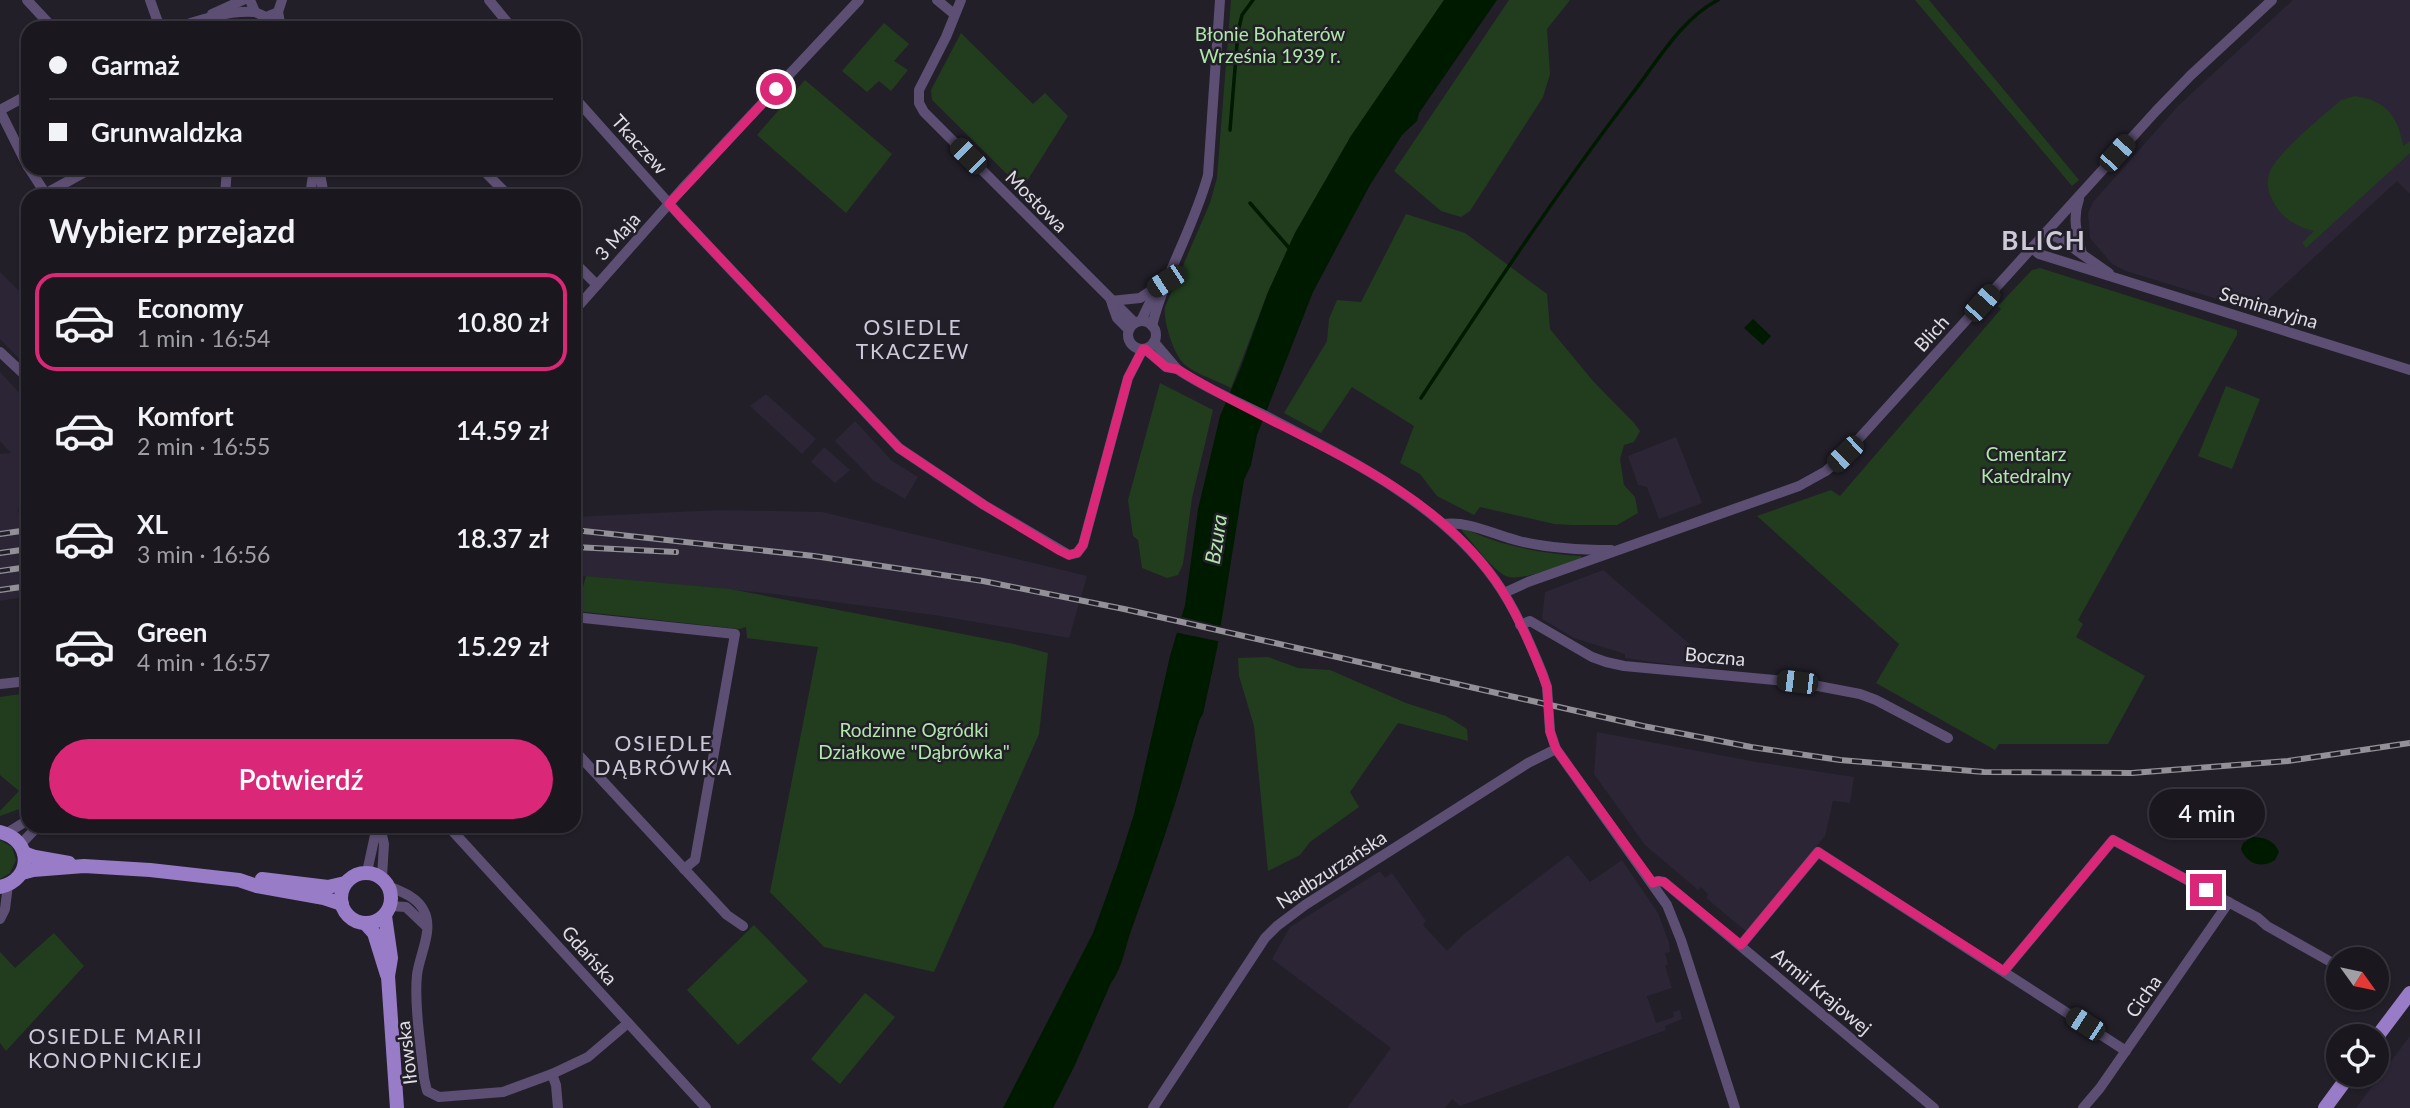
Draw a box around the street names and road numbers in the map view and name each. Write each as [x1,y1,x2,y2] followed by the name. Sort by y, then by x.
[607,109,673,179] street label: Tkaczew
[1001,165,1073,237] street label: Mostowa
[589,207,645,265] street label: 3 Maja
[2217,281,2321,333] street label: Seminaryjna
[1909,310,1953,356] street label: Blich
[1684,642,1746,670] street label: Boczna
[1272,825,1390,913] street label: Nadbzurzańska
[557,921,623,989] street label: Gdańska
[1768,943,1876,1039] street label: Armii Krajowej
[2120,970,2166,1022] street label: Cicha
[391,1020,421,1086] street label: Iłowska

